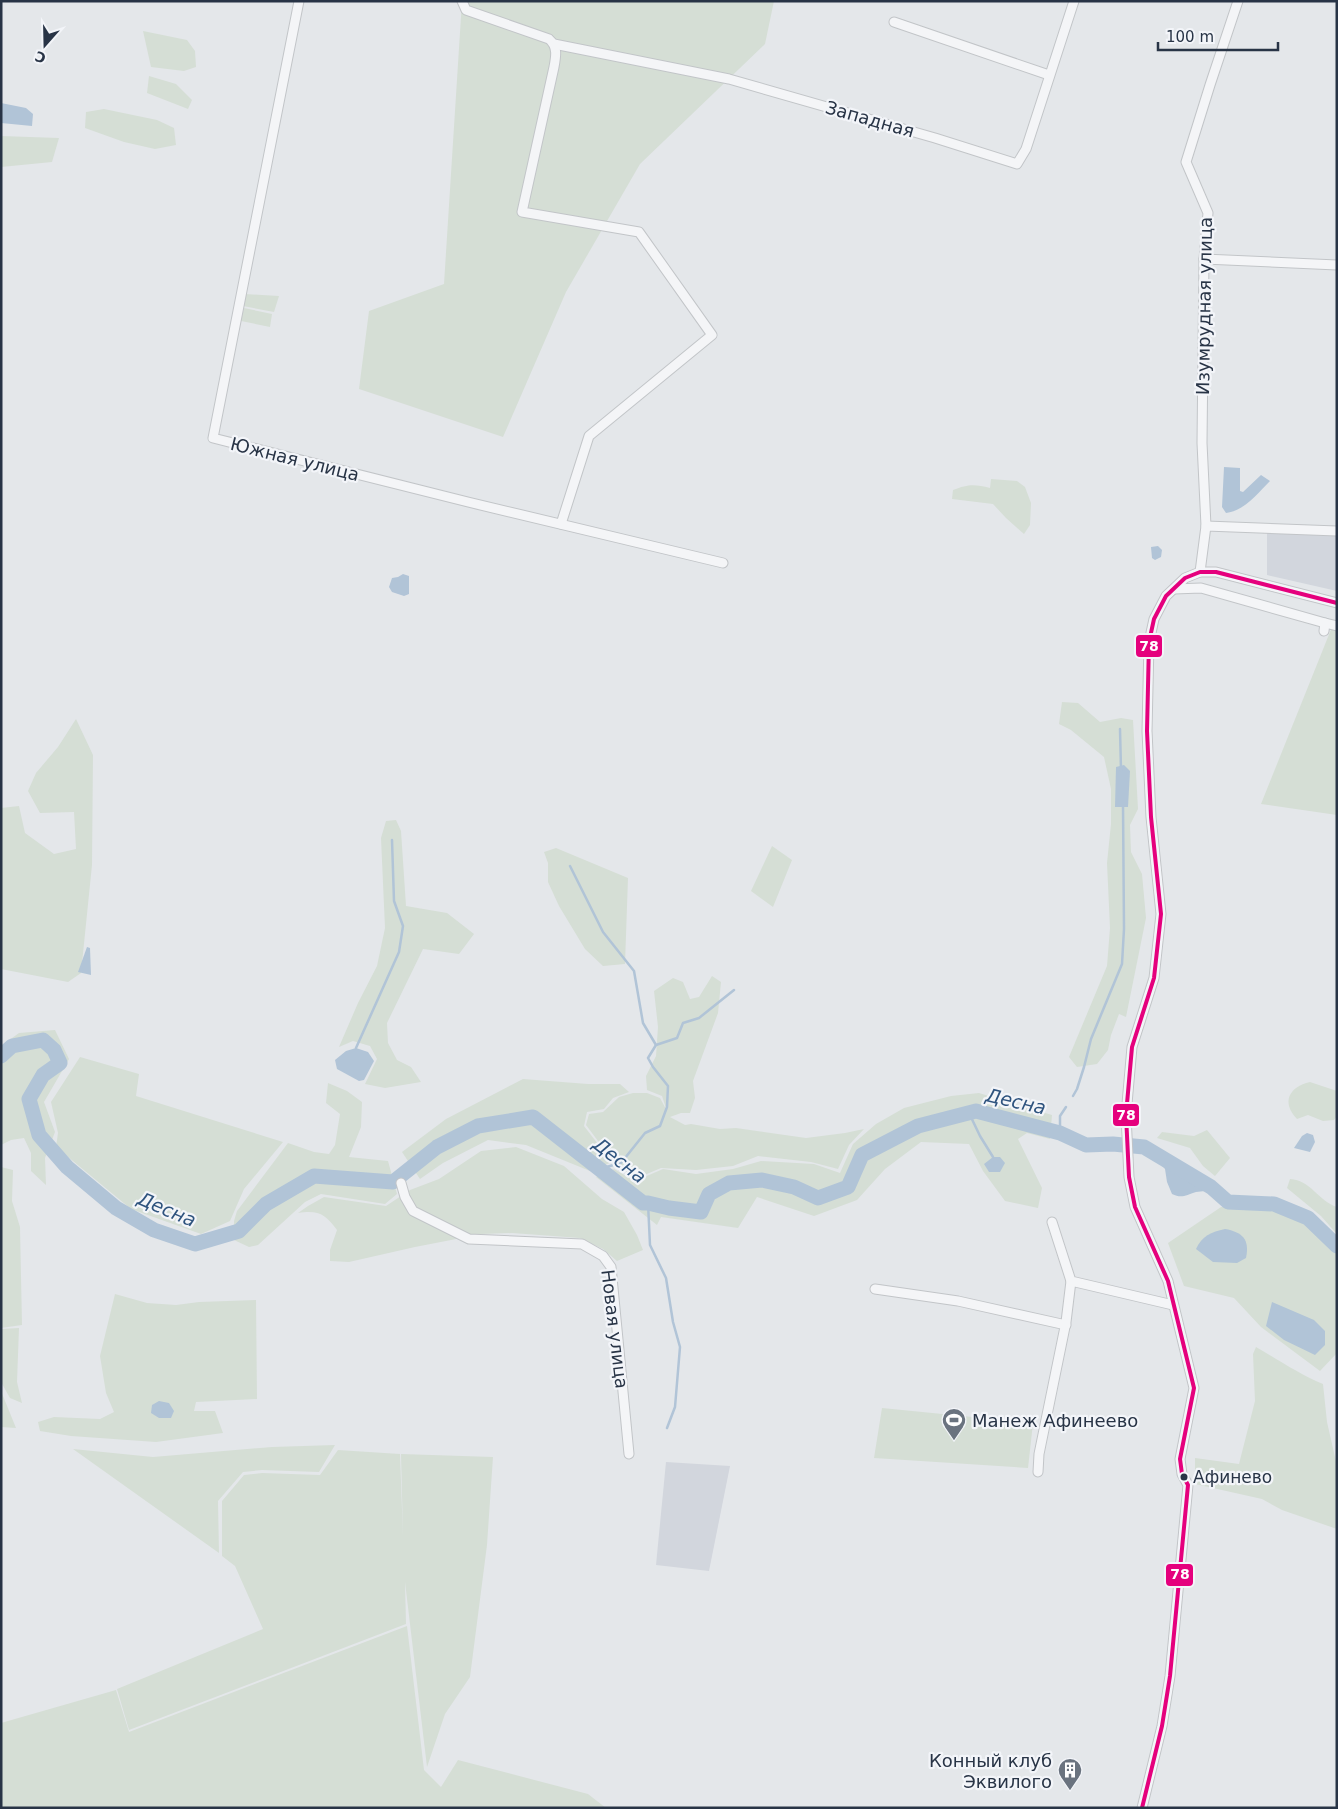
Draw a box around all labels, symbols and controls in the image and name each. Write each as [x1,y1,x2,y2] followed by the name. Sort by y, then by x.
[20,20,70,70] north arrow
[1158,20,1278,52] scale bar
[1166,28,1214,46] text: 100 m
[33,48,48,66] text: С
[823,96,917,142] street label: Западная
[1192,217,1216,395] street label: Изумрудная улица
[228,433,362,485] street label: Южная улица
[1135,634,1163,658] line badge: 78
[1139,638,1159,654] text: 78
[983,1083,1048,1119] water label: Десна
[1112,1103,1140,1127] line badge: 78
[1116,1107,1136,1123] text: 78
[588,1132,651,1187] water label: Десна
[134,1187,199,1231] water label: Десна
[597,1268,633,1390] street label: Новая улица
[941,1407,967,1441] sports icon: Манеж Афинеево
[972,1410,1138,1431] place label: Манеж Афинеево
[1193,1467,1272,1487] place label: Афинево
[1179,1472,1189,1482] marker: Афинево
[1165,1563,1194,1587] line badge: 78
[1170,1566,1190,1582] text: 78
[929,1750,1052,1792] place label: Конный клуб Эквилого
[1057,1757,1083,1791] building icon: Конный клуб Эквилого

